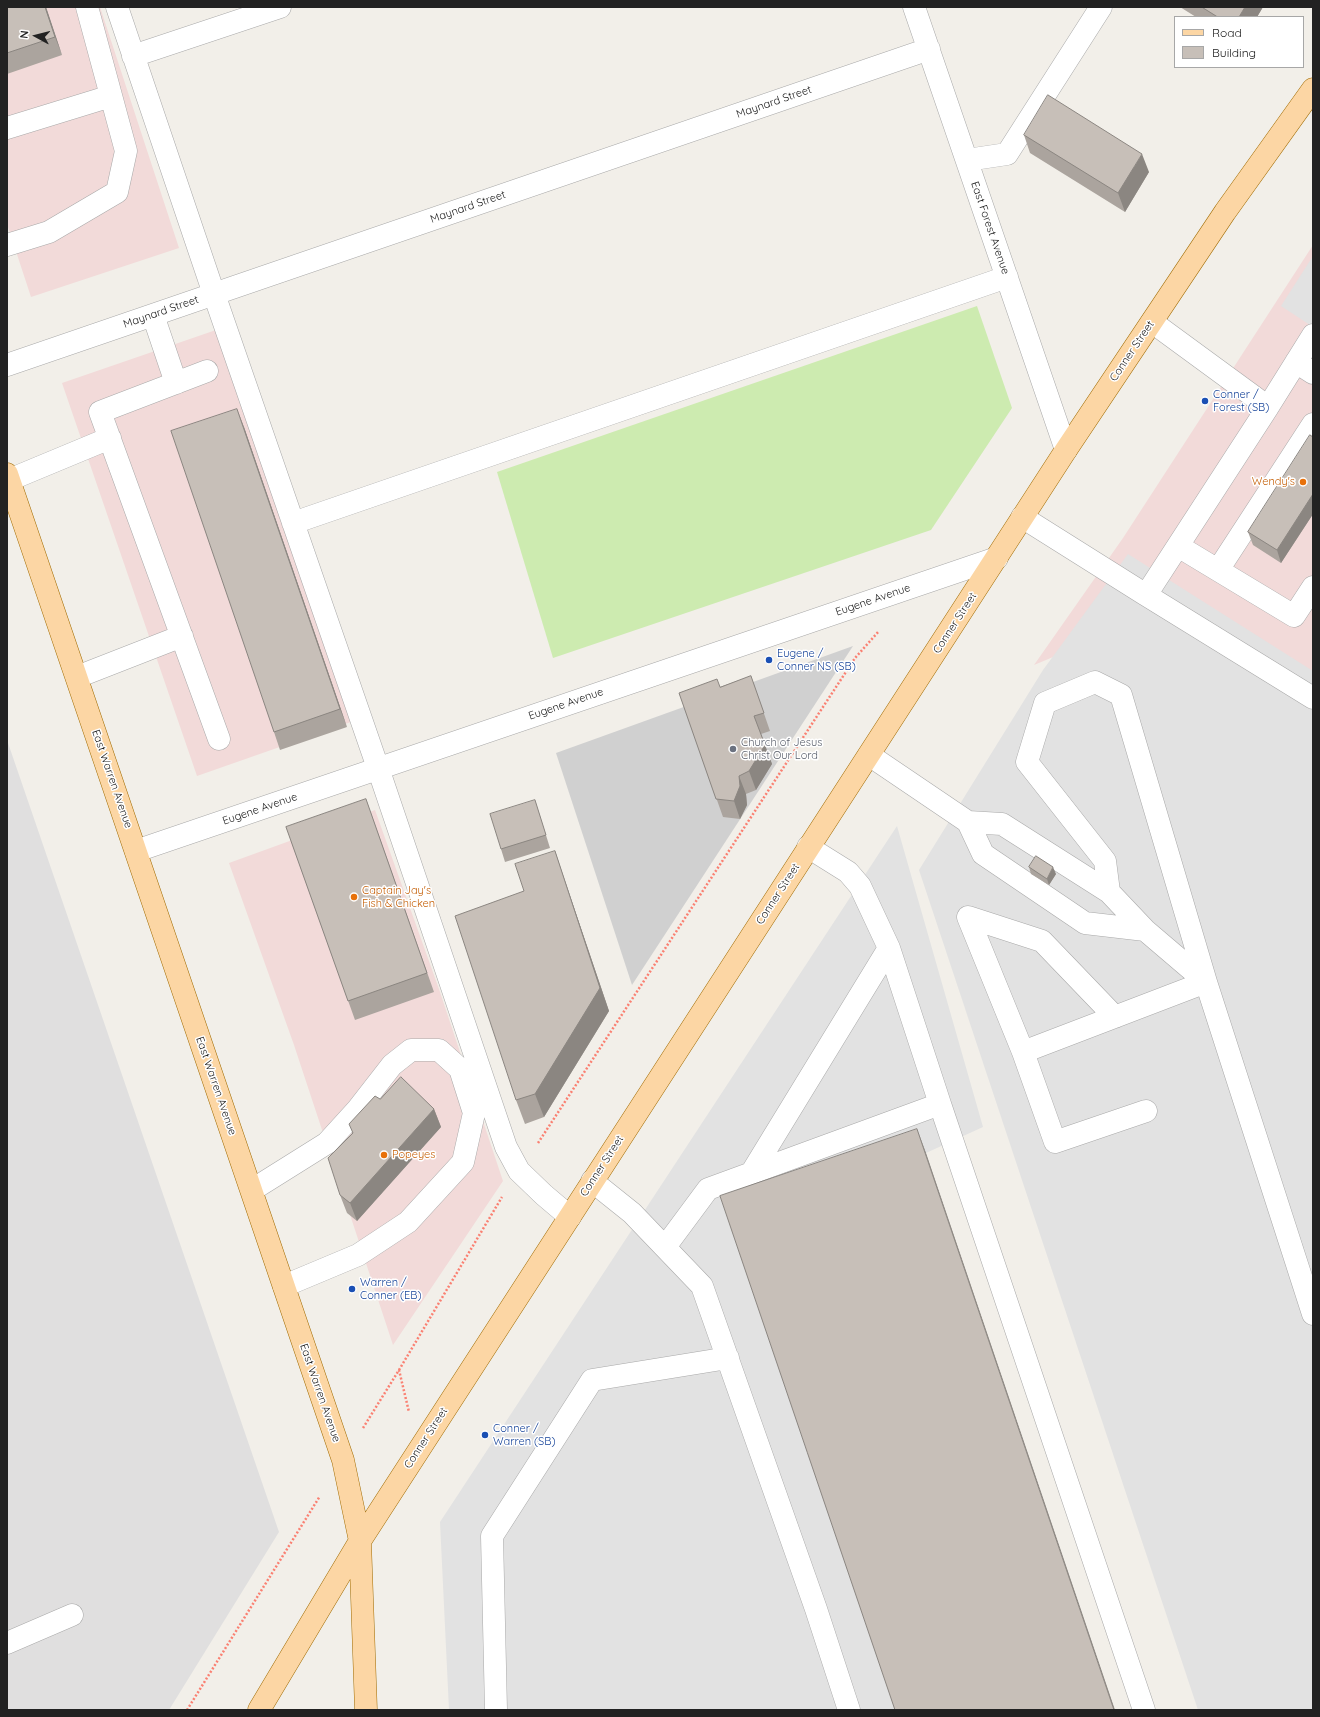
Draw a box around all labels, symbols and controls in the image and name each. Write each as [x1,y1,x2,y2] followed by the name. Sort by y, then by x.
[16,16,56,56] north arrow
[1174,16,1304,68] legend
[1212,25,1242,40] text: Road
[17,30,32,39] text: N
[1212,45,1256,60] text: Building
[735,83,813,121] street label: Maynard Street
[968,180,1012,276] street label: East Forest Avenue
[429,188,507,226] street label: Maynard Street
[122,293,200,331] street label: Maynard Street
[1107,318,1157,384] street label: Conner Street
[1213,388,1269,414] place label: Conner / Forest (SB)
[1200,396,1210,406] marker: Conner / Forest (SB)
[1252,475,1295,489] place label: Wendy's
[1298,477,1308,487] marker: Wendy's
[834,581,912,619] street label: Eugene Avenue
[930,590,980,656] street label: Conner Street
[777,647,856,673] place label: Eugene / Conner NS (SB)
[764,655,774,665] marker: Eugene / Conner NS (SB)
[527,685,605,723] street label: Eugene Avenue
[89,728,135,830] street label: East Warren Avenue
[741,736,822,762] place label: Church of Jesus Christ Our Lord
[728,744,738,754] marker: Church of Jesus Christ Our Lord
[221,790,299,828] street label: Eugene Avenue
[753,861,803,927] street label: Conner Street
[362,884,435,910] place label: Captain Jay's Fish & Chicken
[349,892,359,902] marker: Captain Jay's Fish & Chicken
[193,1035,239,1137] street label: East Warren Avenue
[577,1133,627,1199] street label: Conner Street
[392,1148,435,1162] place label: Popeyes
[379,1150,389,1160] marker: Popeyes
[360,1276,422,1302] place label: Warren / Conner (EB)
[347,1284,357,1294] marker: Warren / Conner (EB)
[297,1342,343,1444] street label: East Warren Avenue
[401,1405,451,1471] street label: Conner Street
[493,1422,556,1448] place label: Conner / Warren (SB)
[480,1430,490,1440] marker: Conner / Warren (SB)

